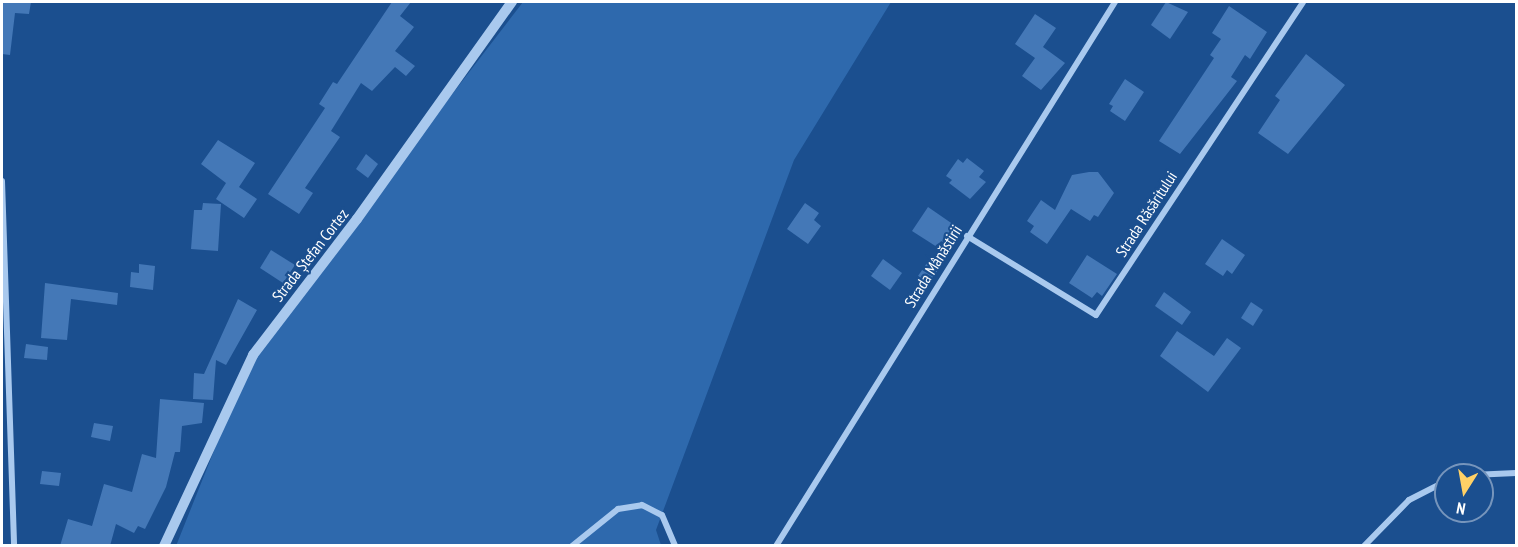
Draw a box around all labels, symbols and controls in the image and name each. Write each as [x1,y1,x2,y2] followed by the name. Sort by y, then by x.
[1111,168,1181,260] street label: Strada Răsăritului
[268,205,352,305] street label: Strada Ștefan Cortez
[900,221,966,311] street label: Strada Mânăstirii
[1434,463,1494,523] north arrow
[1455,498,1467,519] text: N

